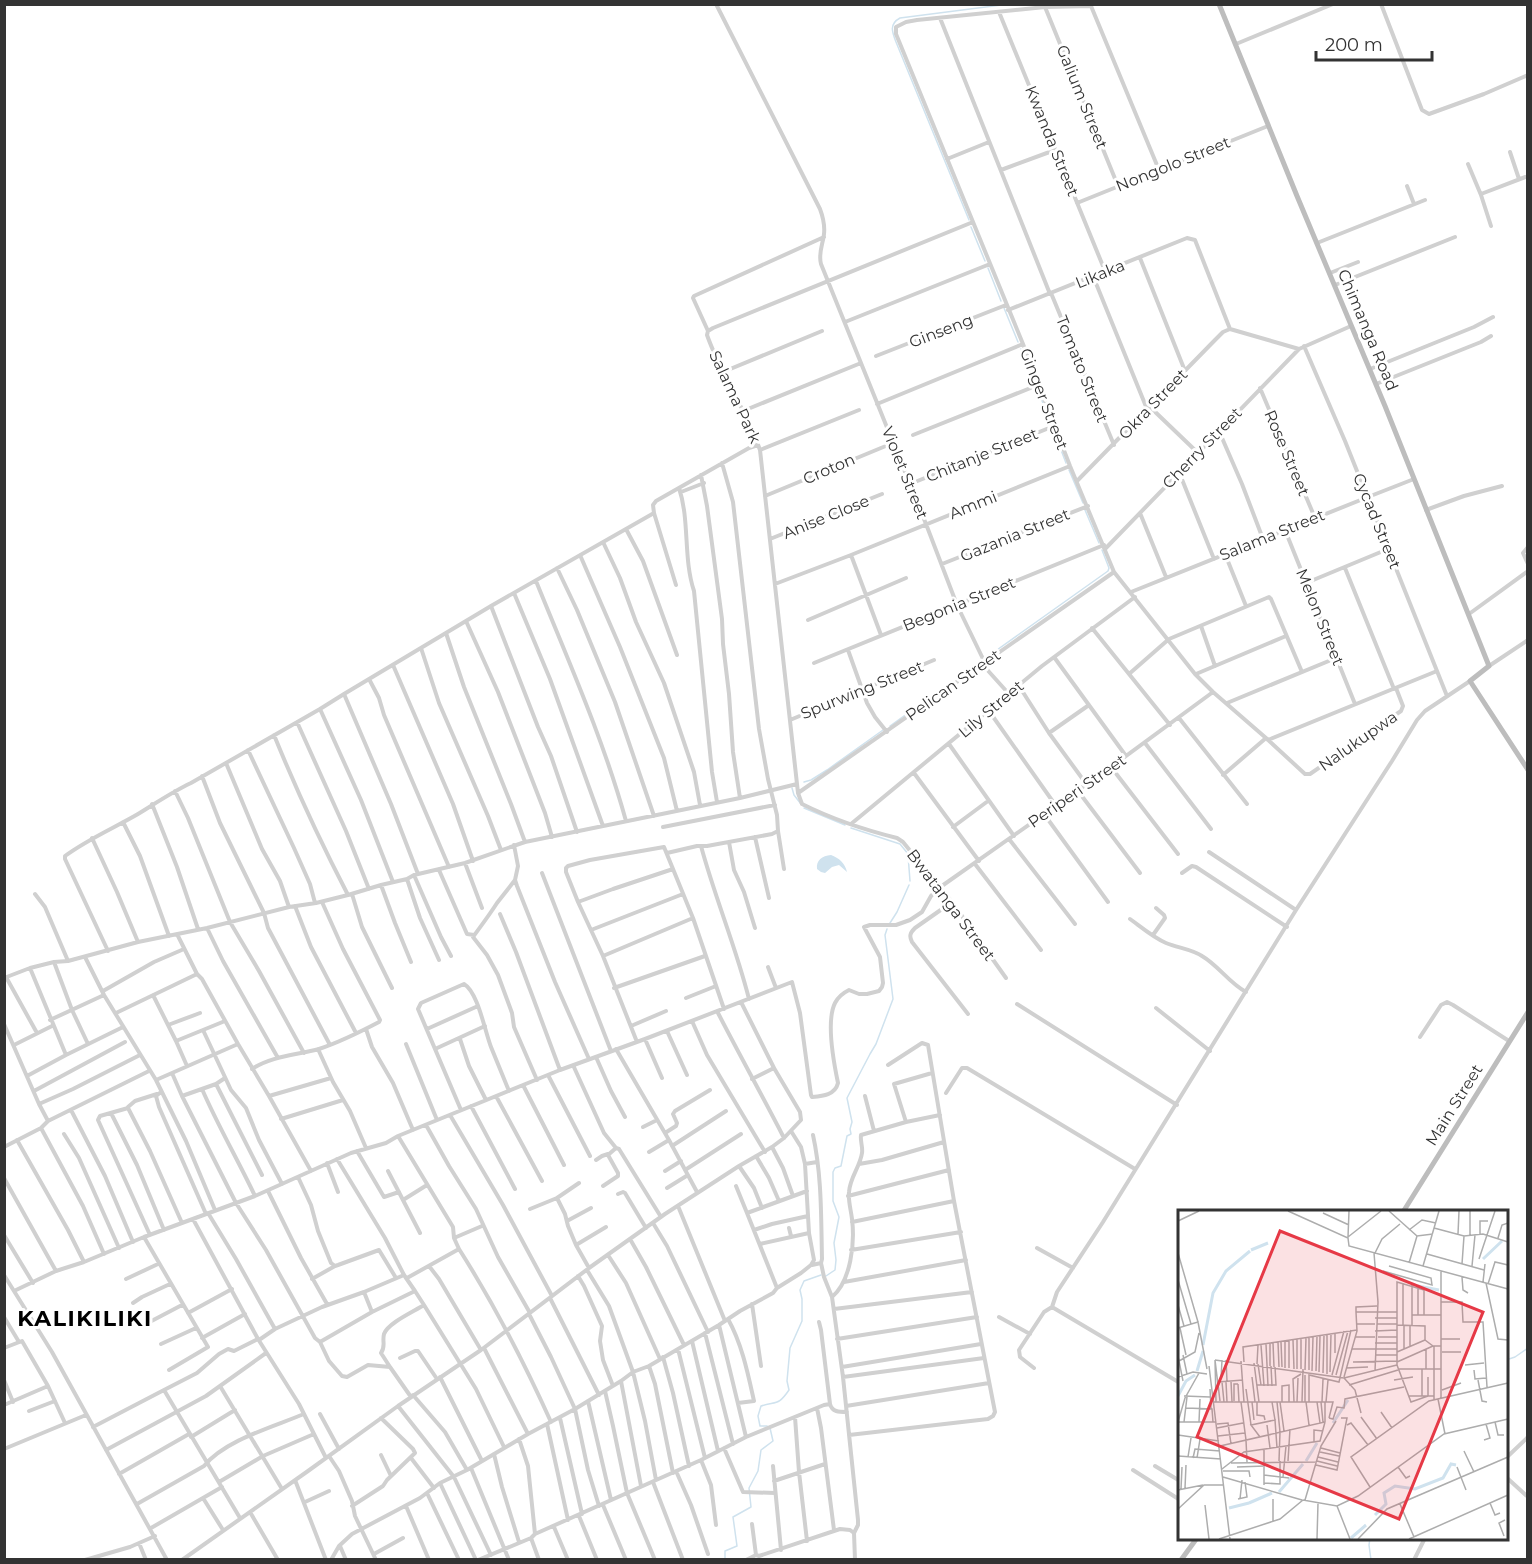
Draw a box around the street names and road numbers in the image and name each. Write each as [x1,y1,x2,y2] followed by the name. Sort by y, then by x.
[1052,42,1112,152] street label: Galium Street
[1021,83,1083,200] street label: Kwanda Street
[1113,132,1233,196] street label: Nongolo Street
[1073,256,1127,292] street label: Likaka
[1334,266,1402,394] street label: Chimanga Road
[906,310,976,352] street label: Ginseng
[1052,313,1112,426] street label: Tomato Street
[1016,346,1072,453] street label: Ginger Street
[705,348,765,447] street label: Salama Park
[1115,364,1192,443] street label: Okra Street
[1158,403,1246,493] street label: Cherry Street
[1260,407,1314,499] street label: Rose Street
[878,424,932,523] street label: Violet Street
[923,424,1041,486] street label: Chitanje Street
[800,450,858,488] street label: Croton
[1349,470,1405,572] street label: Cycad Street
[946,487,1000,523] street label: Ammi
[780,491,872,543] street label: Anise Close
[957,504,1073,566] street label: Gazania Street
[1217,505,1328,565] street label: Salama Street
[1292,566,1348,669] street label: Melon Street
[900,573,1019,635] street label: Begonia Street
[902,645,1004,725] street label: Pelican Street
[798,657,927,723] street label: Spurwing Street
[955,676,1028,742] street label: Lily Street
[1315,707,1401,775] street label: Nalukupwa
[1024,750,1130,832] street label: Periperi Street
[903,846,999,965] street label: Bwatanga Street
[1421,1060,1487,1149] street label: Main Street

